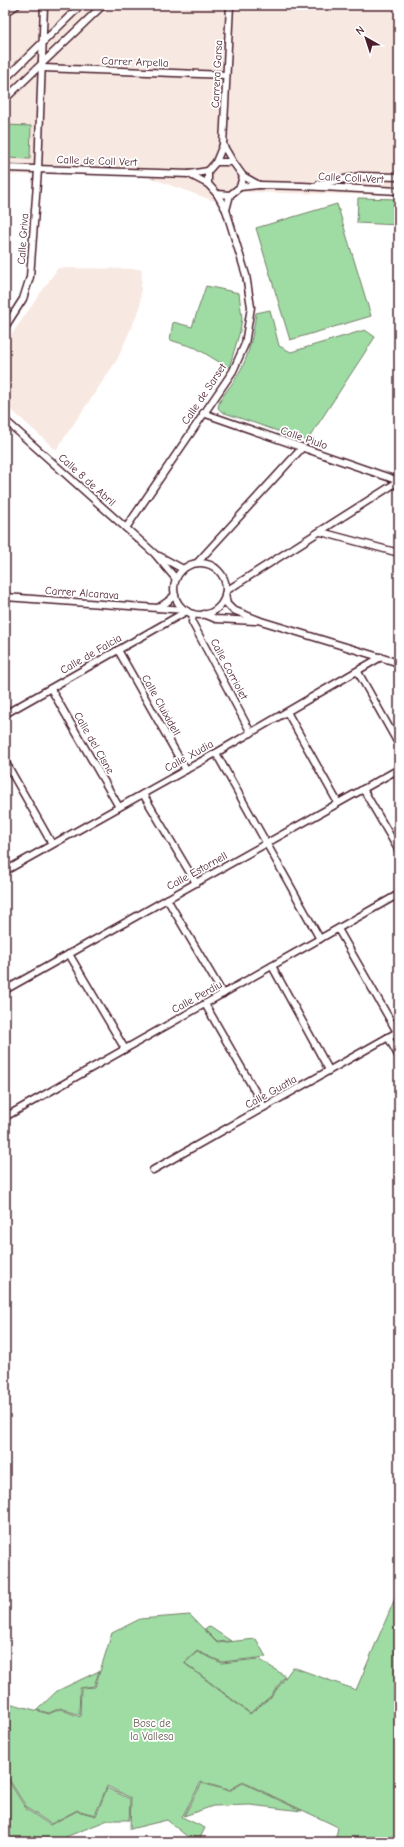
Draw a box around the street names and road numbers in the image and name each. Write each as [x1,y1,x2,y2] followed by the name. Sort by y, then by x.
[209,40,225,108] street label: Carrera Garsa
[101,54,169,70] street label: Carrer Arpella
[56,153,138,169] street label: Calle de Coll Vert
[318,170,385,186] street label: Calle Coll Vert
[15,213,31,265] street label: Calle Griva
[179,360,230,427] street label: Calle de Sarset
[279,424,329,452] street label: Calle Piulo
[56,451,118,509] street label: Calle 8 de Abril
[45,584,119,602] street label: Carrer Alcarava
[58,631,124,677] street label: Calle de Falcia
[208,636,251,702] street label: Calle Corriolet
[139,672,183,738] street label: Calle Cluixidell
[71,710,117,777] street label: Calle del Cisne
[162,737,216,775] street label: Calle Xudia
[165,849,229,893] street label: Calle Estornell
[170,978,224,1016] street label: Calle Perdiu
[243,1073,299,1111] street label: Calle Guatla

